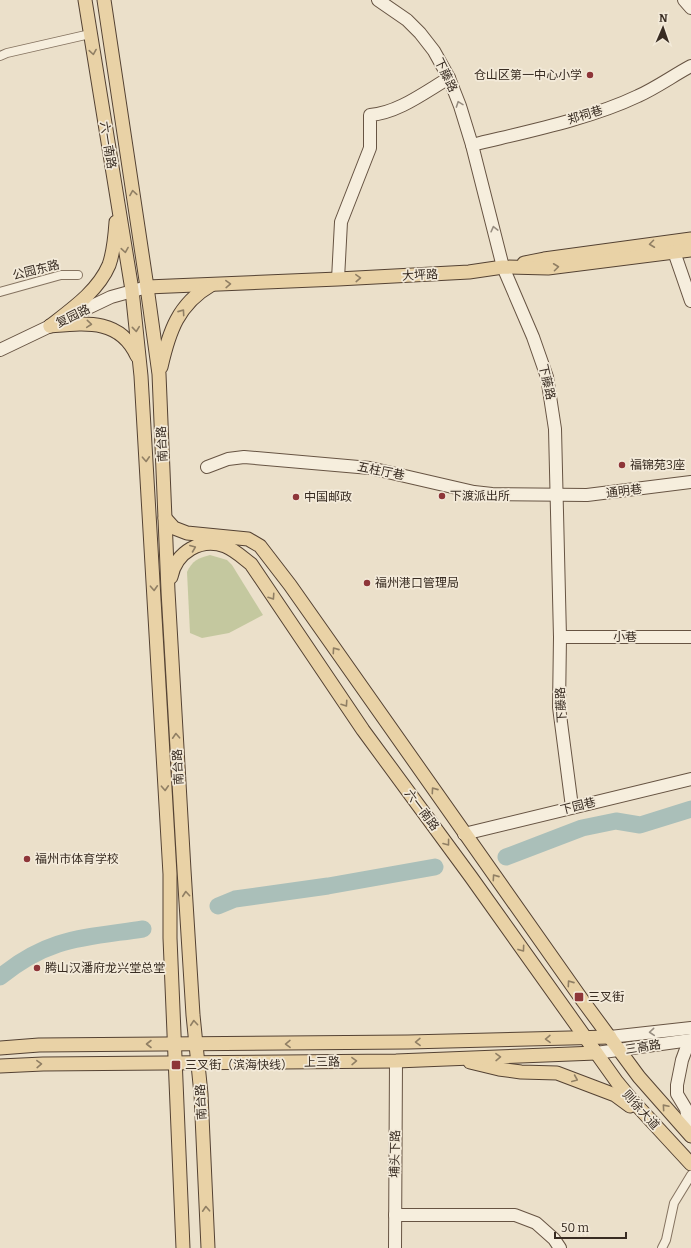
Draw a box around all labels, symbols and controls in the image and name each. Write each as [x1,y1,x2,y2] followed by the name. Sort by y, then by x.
[643,8,683,48] north arrow
[659,12,668,25] text: N
[88,49,97,56] one-way arrow
[432,56,460,94] street label: 下藤路
[474,68,582,82] place label: 仓山区第一中心小学
[585,70,595,80] marker: 仓山区第一中心小学
[456,101,464,108] one-way arrow
[566,103,604,127] street label: 郑祠巷
[97,120,119,170] street label: 六一南路
[129,190,137,196] one-way arrow
[490,226,498,233] one-way arrow
[649,240,655,249] one-way arrow
[120,247,129,253] one-way arrow
[11,257,61,283] street label: 公园东路
[553,263,559,272] one-way arrow
[402,267,438,283] street label: 大坪路
[355,274,361,283] one-way arrow
[225,280,231,288] one-way arrow
[54,302,92,330] street label: 复园路
[177,309,185,316] one-way arrow
[86,320,92,329] one-way arrow
[132,326,141,332] one-way arrow
[536,363,558,401] street label: 下藤路
[154,426,170,462] street label: 南台路
[142,456,151,462] one-way arrow
[630,458,685,472] place label: 福锦苑3座
[356,460,406,482] street label: 五柱厅巷
[617,460,627,470] marker: 福锦苑3座
[605,482,643,500] street label: 通明巷
[450,489,510,503] place label: 下渡派出所
[304,490,352,504] place label: 中国邮政
[437,491,447,501] marker: 下渡派出所
[291,492,301,502] marker: 中国邮政
[190,545,197,553] one-way arrow
[375,576,459,590] place label: 福州港口管理局
[362,578,372,588] marker: 福州港口管理局
[149,585,158,591] one-way arrow
[268,592,275,599] one-way arrow
[613,630,637,644] street label: 小巷
[333,647,340,654] one-way arrow
[553,687,569,723] street label: 下藤路
[340,700,347,707] one-way arrow
[172,733,181,739] one-way arrow
[170,749,186,785] street label: 南台路
[161,785,169,791] one-way arrow
[402,787,442,833] street label: 六一南路
[432,788,439,795] one-way arrow
[559,795,597,817] street label: 下园巷
[442,839,449,846] one-way arrow
[35,852,119,866] place label: 福州市体育学校
[22,854,32,864] marker: 福州市体育学校
[493,874,500,881] one-way arrow
[181,891,190,897] one-way arrow
[517,945,525,952] one-way arrow
[45,961,165,975] place label: 腾山汉潘府龙兴堂总堂
[32,963,42,973] marker: 腾山汉潘府龙兴堂总堂
[568,980,575,987] one-way arrow
[588,990,624,1004] place label: 三叉街
[573,991,585,1003] marker: 三叉街
[190,1020,199,1027] one-way arrow
[649,1027,655,1036] one-way arrow
[545,1035,551,1043] one-way arrow
[624,1037,662,1057] street label: 三高路
[415,1038,421,1046] one-way arrow
[146,1040,152,1048] one-way arrow
[285,1040,291,1048] one-way arrow
[495,1053,501,1061] one-way arrow
[304,1055,340,1069] street label: 上三路
[351,1057,357,1066] one-way arrow
[185,1058,293,1072] place label: 三叉街（滨海快线）
[170,1059,182,1071] marker: 三叉街（滨海快线）
[36,1060,42,1068] one-way arrow
[571,1074,579,1082] one-way arrow
[193,1084,209,1120] street label: 南台路
[620,1087,662,1133] street label: 则徐大道
[663,1104,670,1112] one-way arrow
[388,1130,402,1178] street label: 埔头下路
[202,1206,210,1212] one-way arrow
[555,1214,626,1240] scale bar
[561,1221,590,1235] text: 50 m

